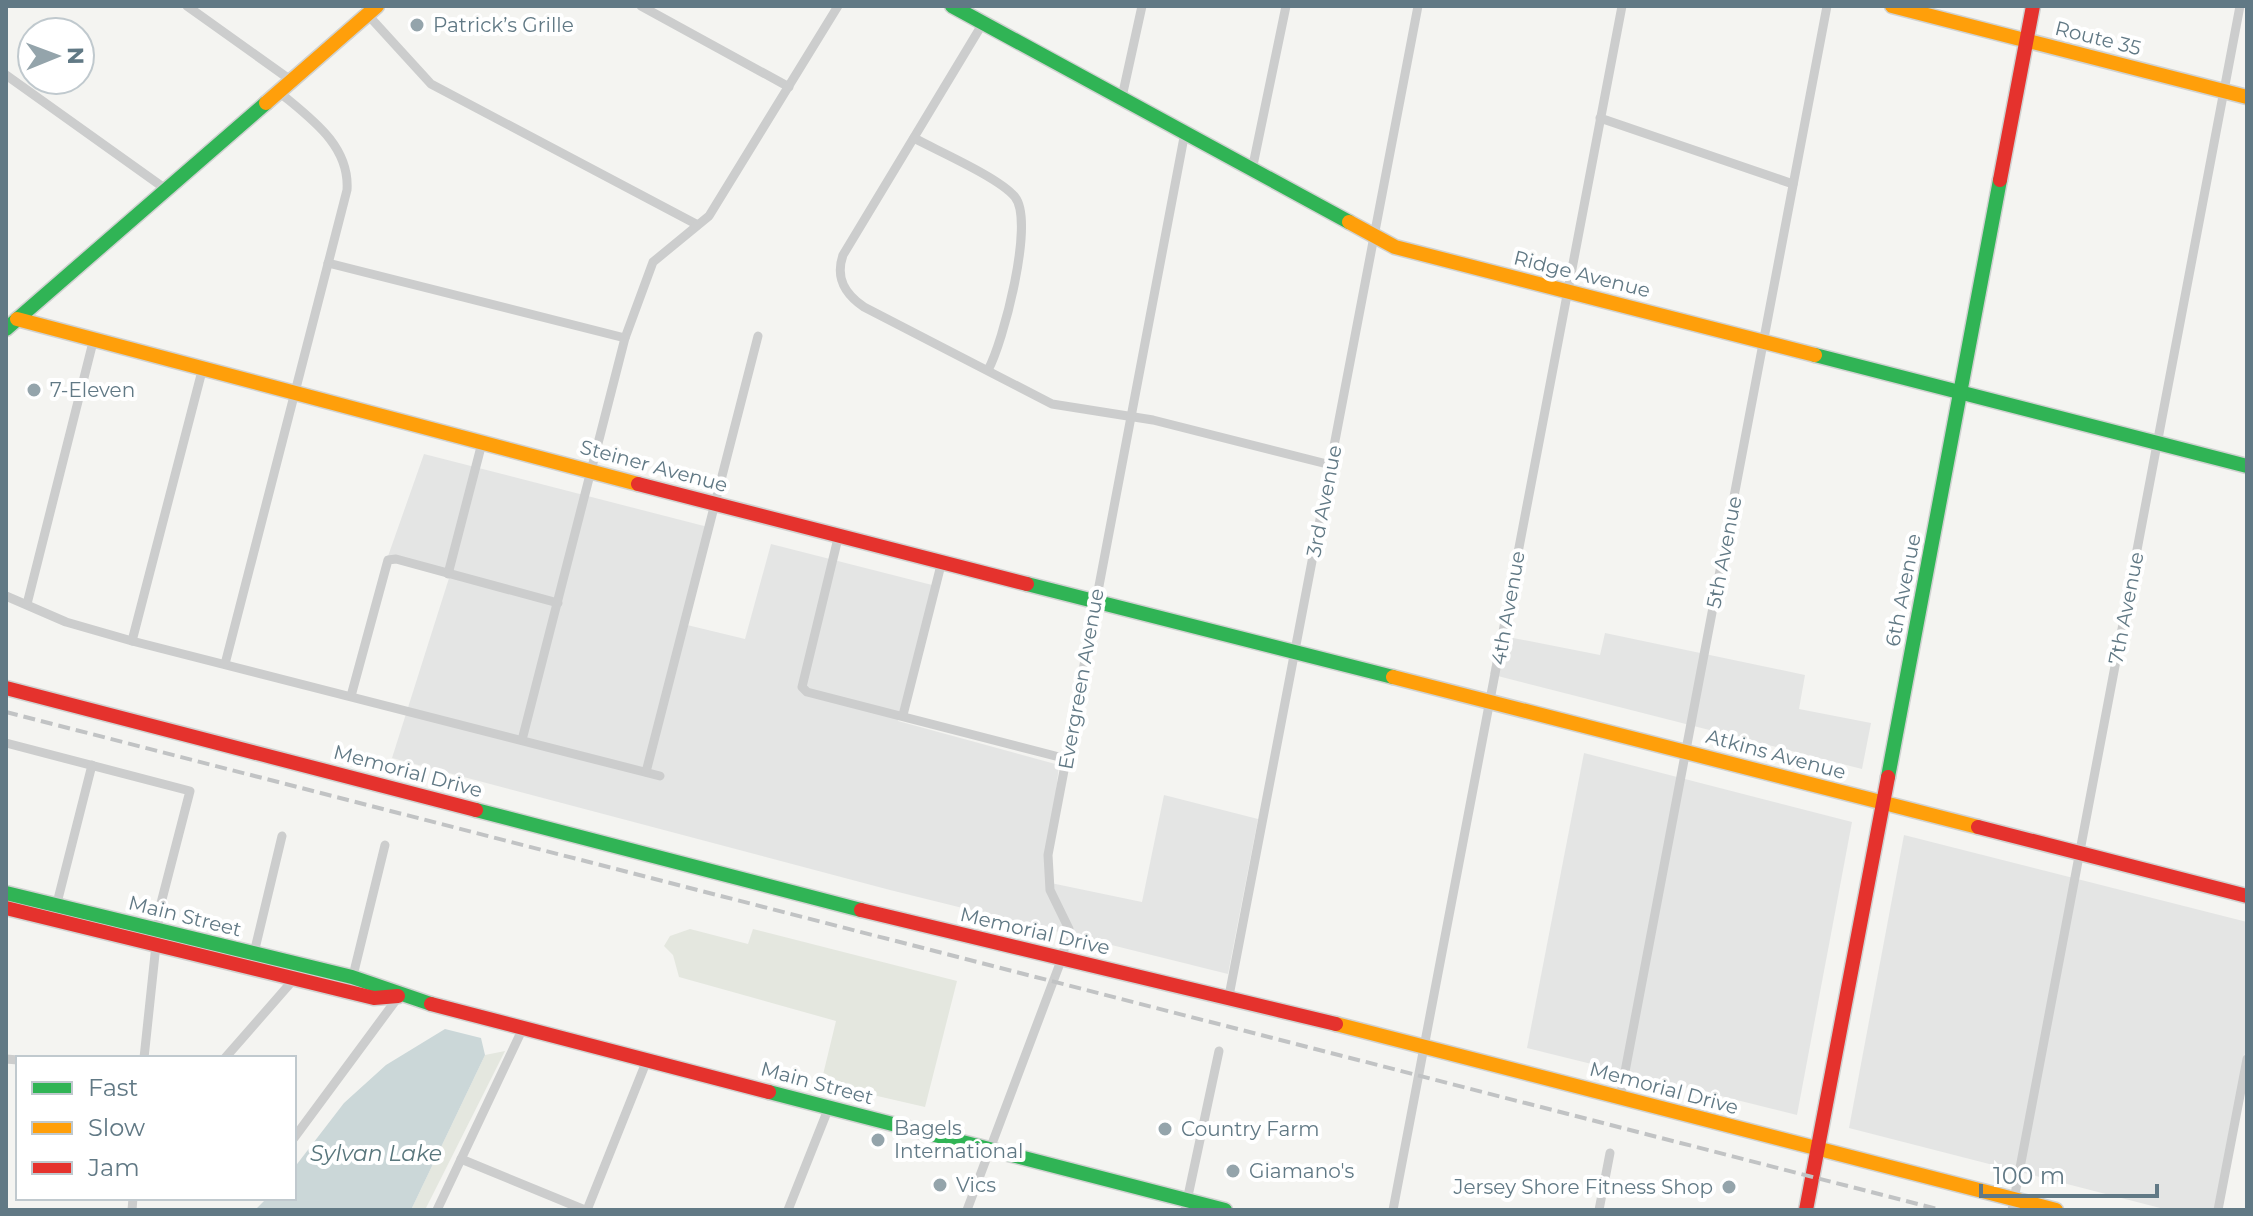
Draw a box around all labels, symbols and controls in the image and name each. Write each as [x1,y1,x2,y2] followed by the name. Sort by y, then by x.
[433,13,574,37] place label: Patrick’s Grille
[16,16,96,96] north arrow
[408,16,426,34] marker: Patrick’s Grille
[2052,16,2144,60] street label: Route 35
[62,47,89,65] text: N
[1511,245,1653,303] street label: Ridge Avenue
[50,378,135,402] place label: 7-Eleven
[25,381,43,399] marker: 7-Eleven
[578,435,730,497] street label: Steiner Avenue
[1301,443,1347,559] street label: 3rd Avenue
[1701,494,1747,610] street label: 5th Avenue
[1880,531,1926,649] street label: 6th Avenue
[1486,549,1530,667] street label: 4th Avenue
[2103,550,2149,666] street label: 7th Avenue
[1053,587,1109,771] street label: Evergreen Avenue
[1703,724,1849,784] street label: Atkins Avenue
[331,740,485,802] street label: Memorial Drive
[126,890,244,942] street label: Main Street
[958,902,1112,960] street label: Memorial Drive
[16,1056,296,1200] legend
[758,1056,876,1110] street label: Main Street
[1587,1057,1741,1119] street label: Memorial Drive
[88,1073,139,1102] text: Fast
[88,1113,145,1142] text: Slow
[894,1116,1023,1163] place label: Bagels International
[1181,1117,1319,1141] place label: Country Farm
[1156,1120,1174,1138] marker: Country Farm
[869,1131,887,1149] marker: Bagels International
[310,1140,442,1167] water label: Sylvan Lake
[1981,1148,2157,1198] scale bar
[87,1153,140,1182] text: Jam
[1249,1159,1354,1183] place label: Giamano's
[1993,1161,2065,1190] text: 100 m
[1224,1162,1242,1180] marker: Giamano's
[956,1173,996,1197] place label: Vics
[1452,1175,1713,1199] place label: Jersey Shore Fitness Shop
[931,1176,949,1194] marker: Vics
[1720,1178,1738,1196] marker: Jersey Shore Fitness Shop

